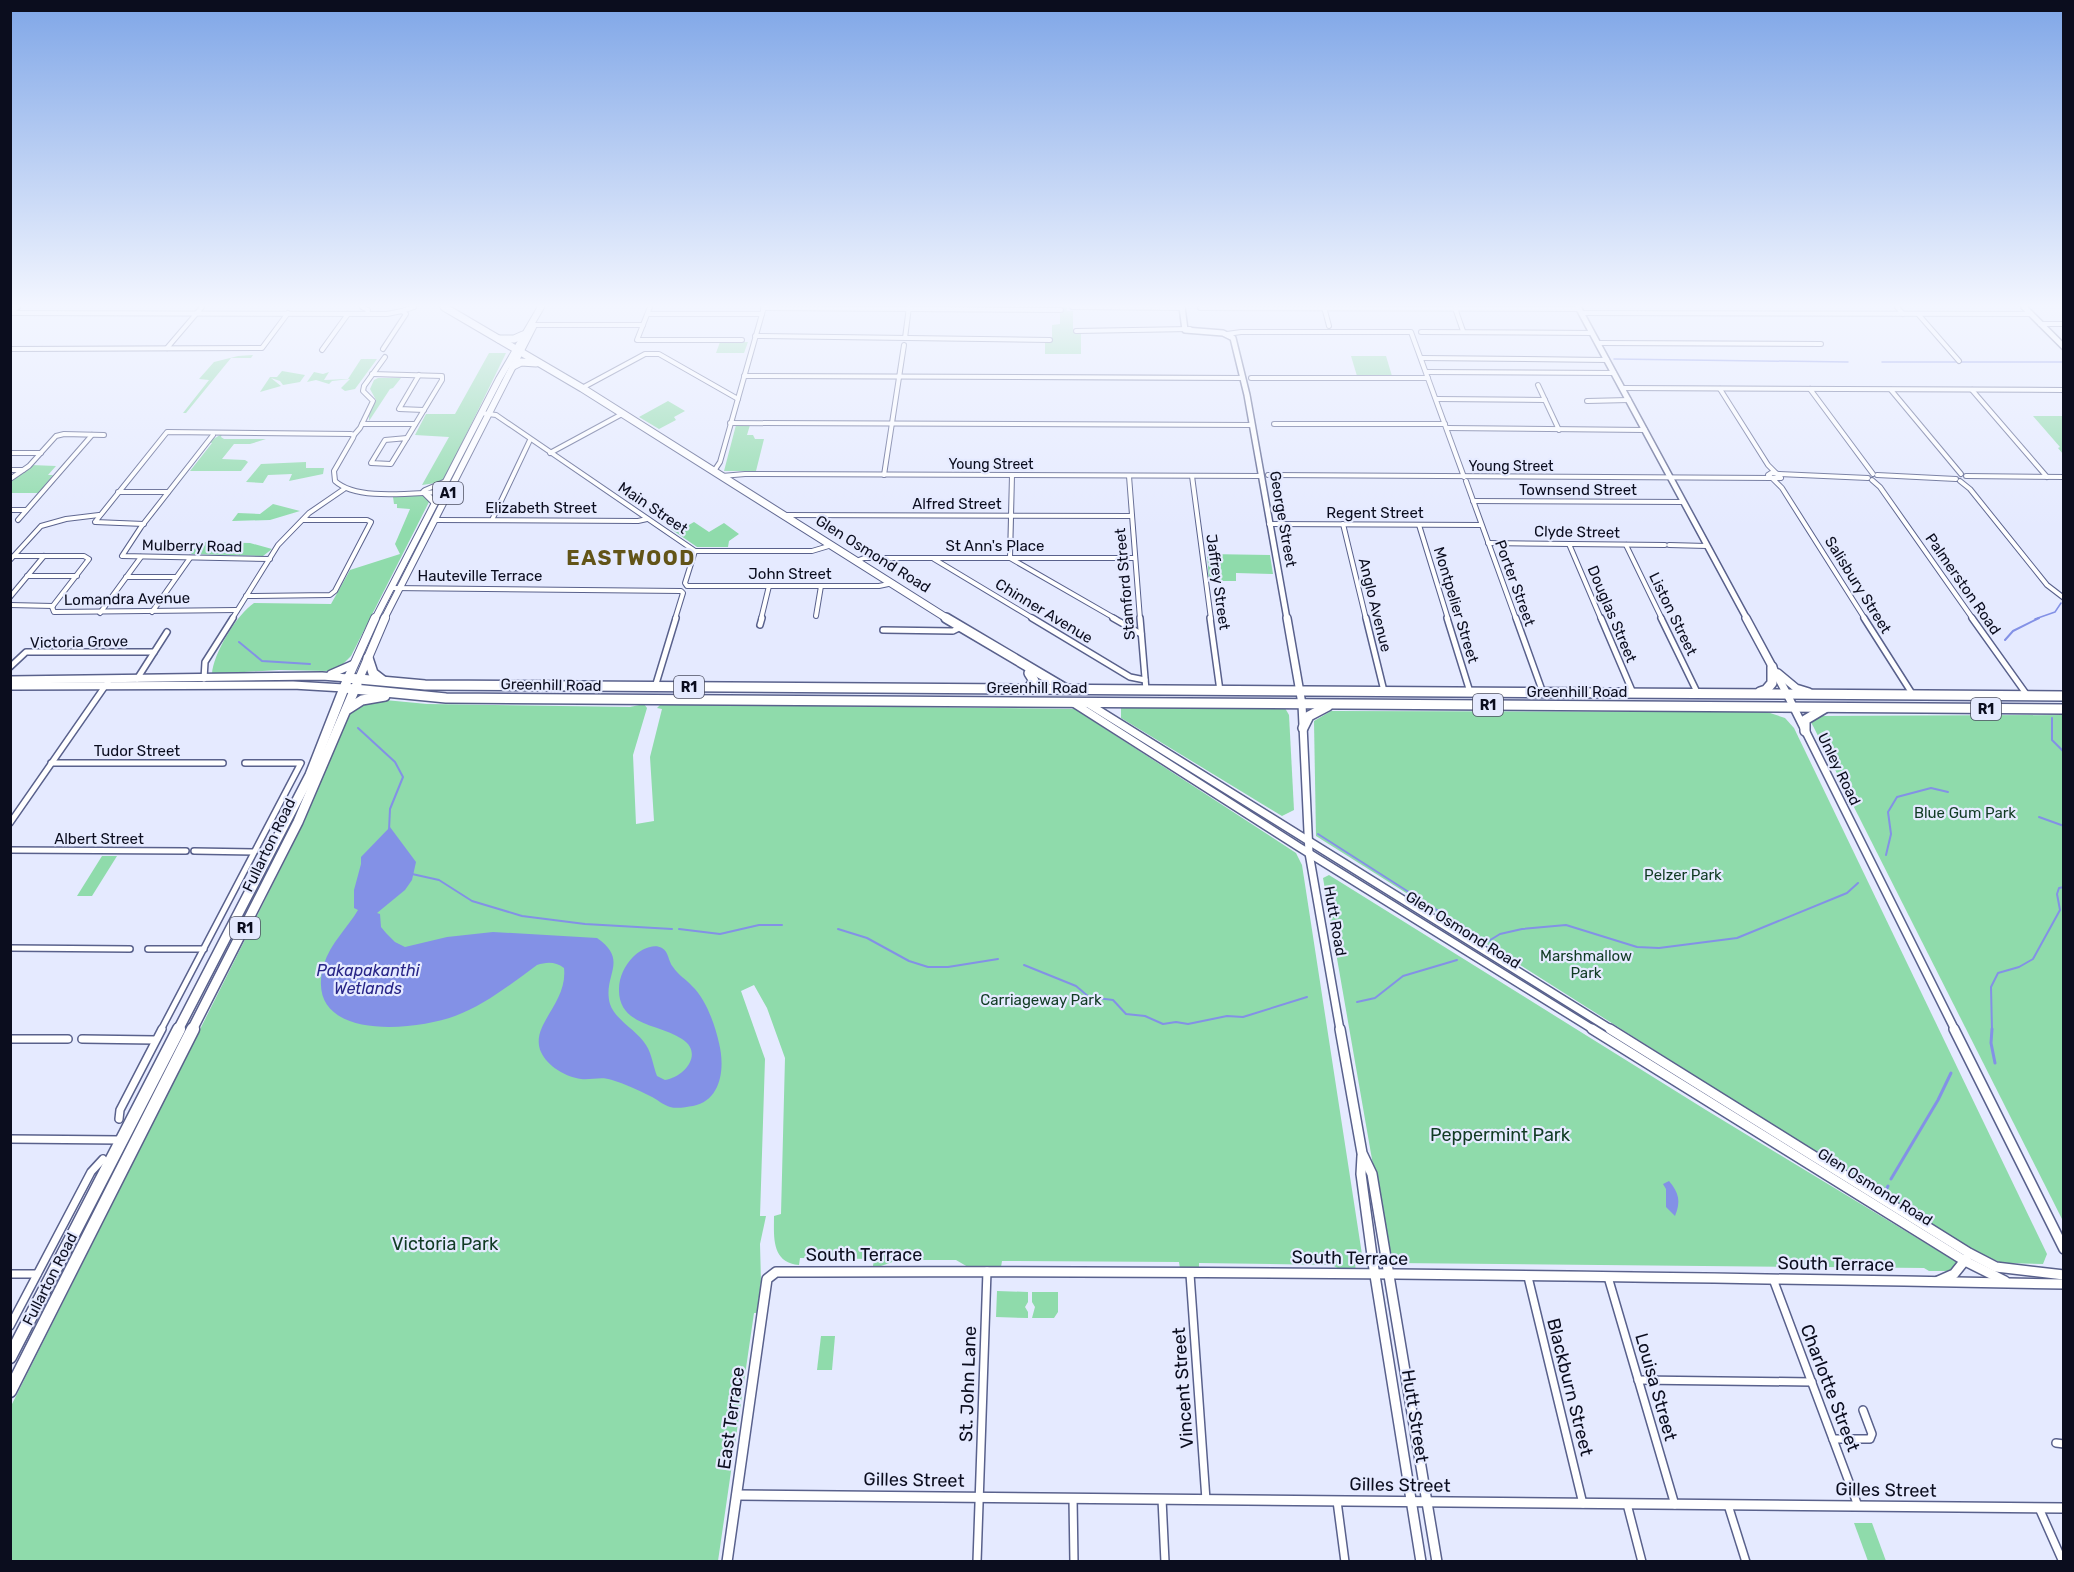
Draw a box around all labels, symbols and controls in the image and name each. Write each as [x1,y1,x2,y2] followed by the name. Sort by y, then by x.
[948,456,1034,473] street label: Young Street
[1468,458,1554,475] street label: Young Street
[1266,470,1300,569] street label: George Street
[615,478,691,538] street label: Main Street
[1519,481,1637,499] street label: Townsend Street
[433,482,463,504] road number: A1
[912,495,1002,513] street label: Alfred Street
[485,499,597,517] street label: Elizabeth Street
[1326,504,1424,522] street label: Regent Street
[812,511,934,597] street label: Glen Osmond Road
[1534,522,1620,542] street label: Clyde Street
[1111,527,1139,641] street label: Stamford Street
[1921,530,2005,638] street label: Palmerston Road
[1202,533,1234,631] street label: Jaffrey Street
[1821,533,1895,637] street label: Salisbury Street
[142,536,242,556] street label: Mulberry Road
[946,537,1044,555] street label: St Ann's Place
[1491,537,1539,629] street label: Porter Street
[566,545,696,570] district label: EASTWOOD
[1430,545,1482,666] street label: Montpelier Street
[1355,556,1395,654] street label: Anglo Avenue
[1583,563,1641,665] street label: Douglas Street
[748,565,832,583] street label: John Street
[418,567,542,585] street label: Hauteville Terrace
[1645,569,1701,659] street label: Liston Street
[992,575,1096,647] street label: Chinner Avenue
[64,589,190,609] street label: Lomandra Avenue
[30,632,128,652] street label: Victoria Grove
[500,675,602,695] street label: Greenhill Road
[674,676,704,698] road number: R1
[987,679,1087,697] street label: Greenhill Road
[1527,683,1627,701] street label: Greenhill Road
[1473,694,1503,716] road number: R1
[1971,698,2001,720] road number: R1
[1814,730,1864,808] street label: Unley Road
[94,742,180,760] street label: Tudor Street
[239,795,299,895] street label: Fullarton Road
[1914,804,2016,822] park label: Blue Gum Park
[54,830,144,848] street label: Albert Street
[1644,866,1722,884] park label: Pelzer Park
[1320,885,1350,957] street label: Hutt Road
[1402,887,1524,973] street label: Glen Osmond Road
[230,917,260,939] road number: R1
[1540,947,1632,982] park label: Marshmallow Park
[316,961,421,998] water label: Pakapakanthi Wetlands
[980,991,1102,1009] park label: Carriageway Park
[1430,1124,1571,1146] park label: Peppermint Park
[1814,1144,1936,1230] street label: Glen Osmond Road
[19,1230,81,1328] street label: Fullarton Road
[392,1233,499,1255] park label: Victoria Park
[806,1244,922,1266] street label: South Terrace
[1292,1246,1408,1270] street label: South Terrace
[1778,1252,1894,1276] street label: South Terrace
[1542,1316,1598,1458] street label: Blackburn Street
[1796,1321,1864,1455] street label: Charlotte Street
[955,1326,981,1442] street label: St. John Lane
[1168,1327,1198,1449] street label: Vincent Street
[1630,1331,1682,1443] street label: Louisa Street
[713,1365,749,1471] street label: East Terrace
[1397,1368,1433,1464] street label: Hutt Street
[863,1468,965,1492] street label: Gilles Street
[1349,1473,1451,1497] street label: Gilles Street
[1835,1478,1937,1502] street label: Gilles Street

